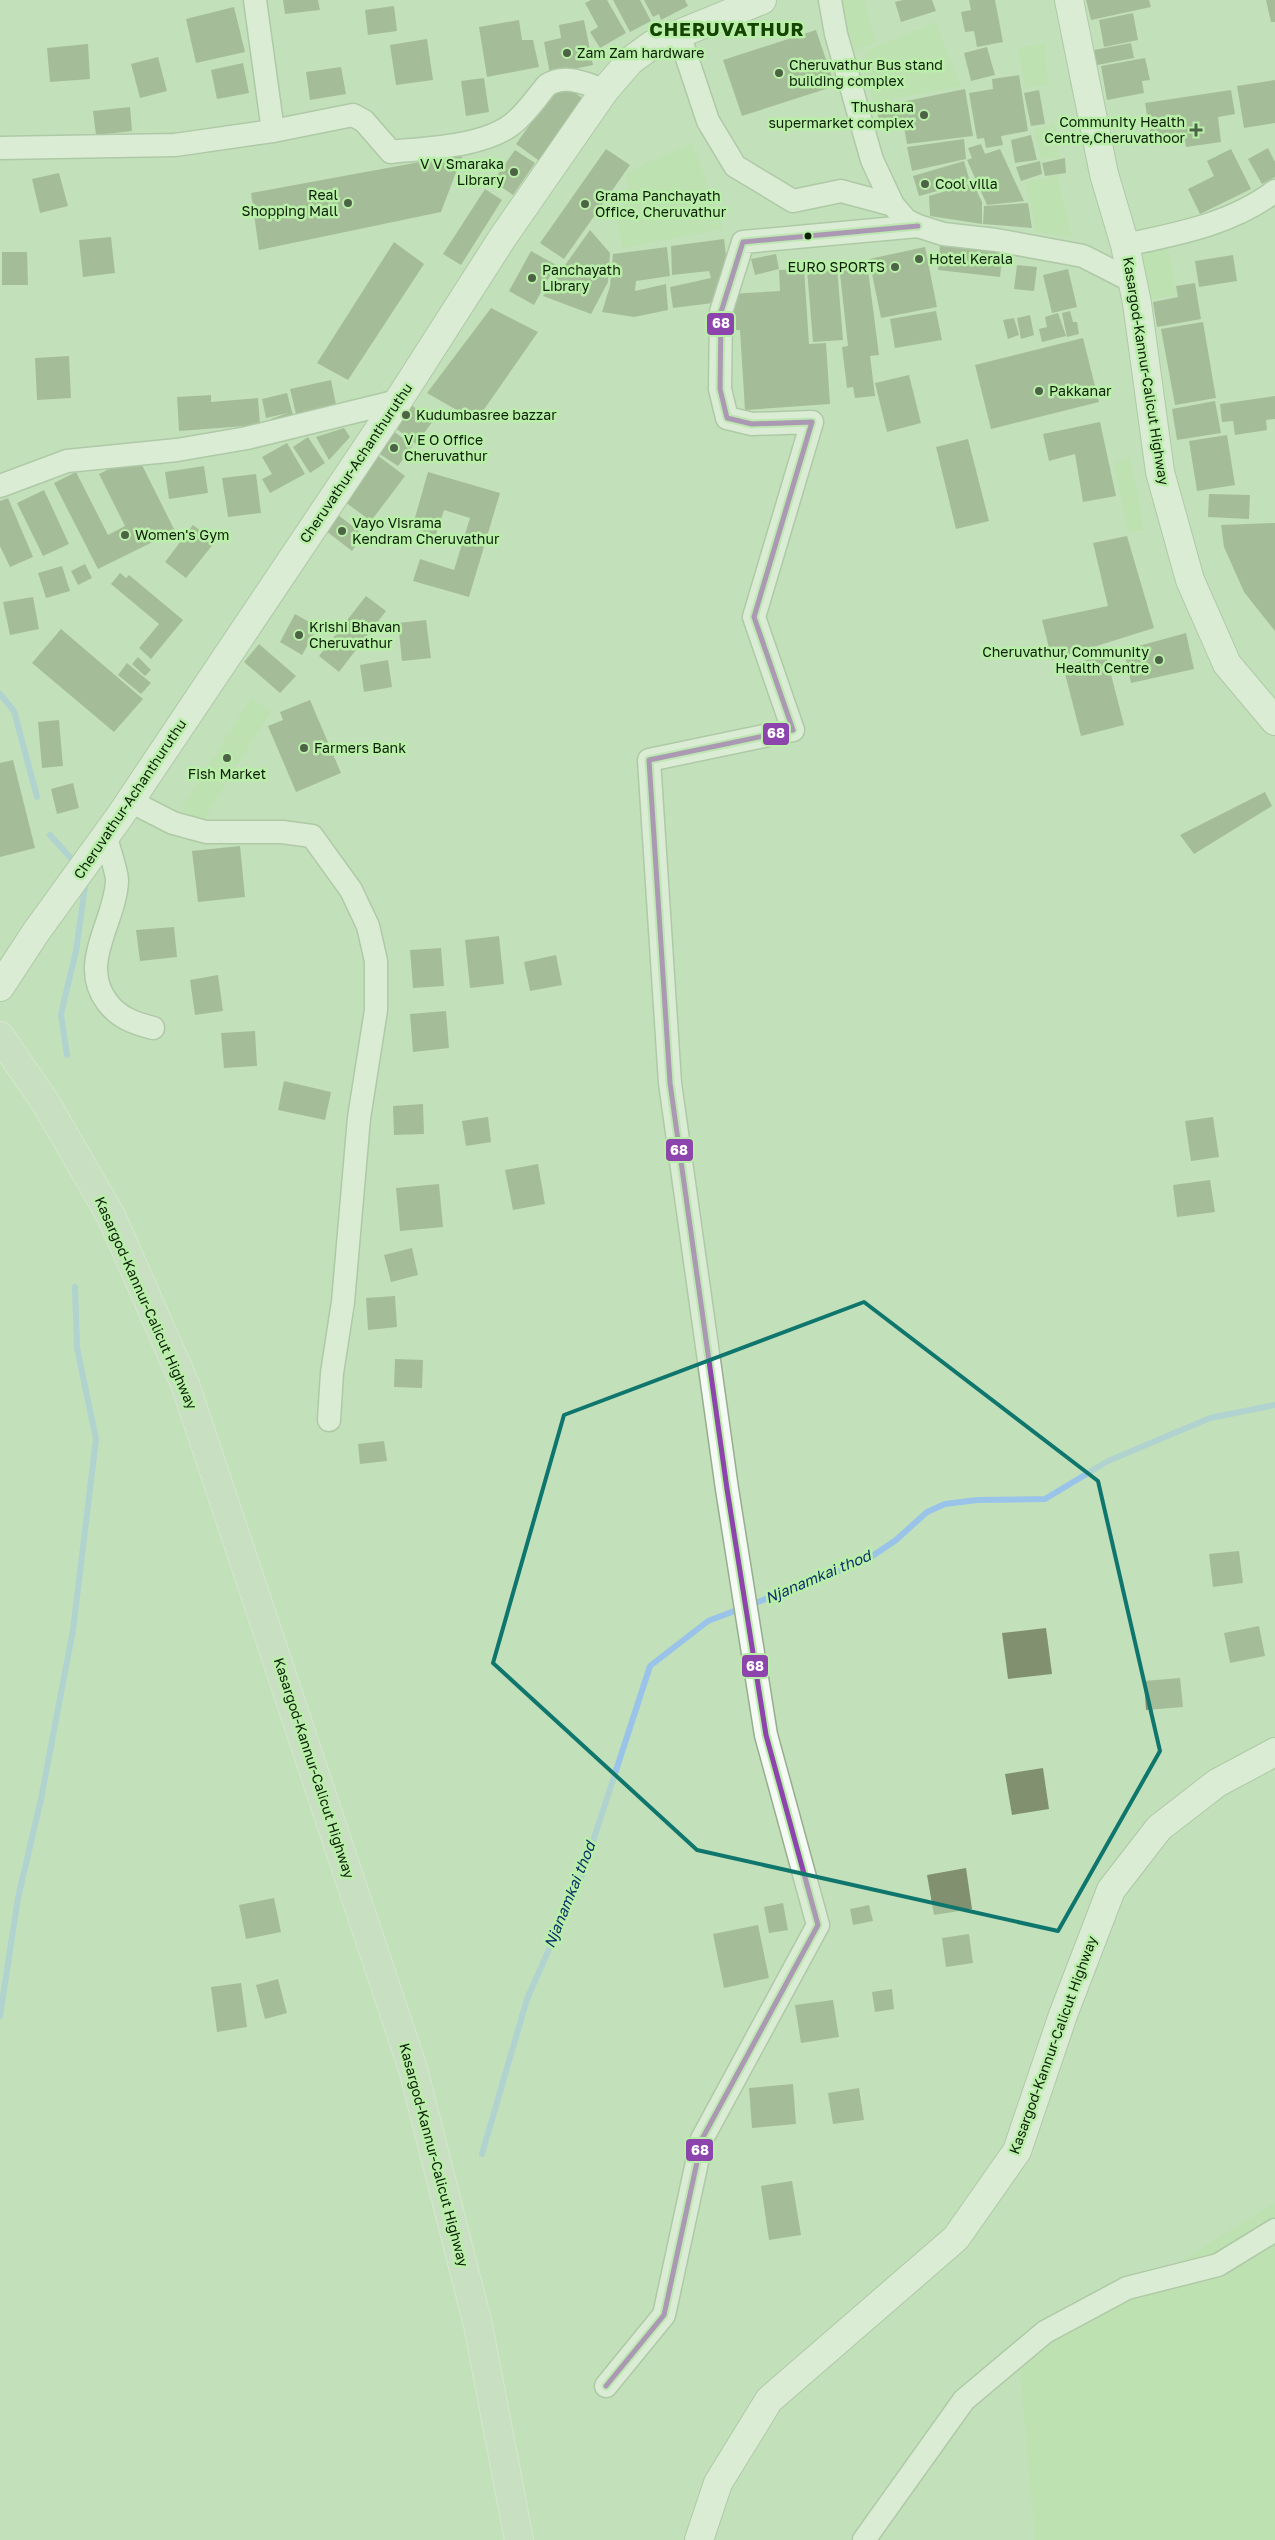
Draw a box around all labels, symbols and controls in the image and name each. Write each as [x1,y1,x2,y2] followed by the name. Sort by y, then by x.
[649,17,805,40] district label: CHERUVATHUR
[577,44,704,61] place label: Zam Zam hardware
[561,47,573,59] marker: Zam Zam hardware
[789,56,943,89] place label: Cheruvathur Bus stand building complex
[773,67,785,79] marker: Cheruvathur Bus stand building complex
[768,98,914,131] place label: Thushara supermarket complex
[918,109,930,121] marker: Thushara supermarket complex
[1044,113,1186,146] place label: Community Health Centre,Cheruvathoor
[1189,123,1203,137] marker: Community Health Centre,Cheruvathoor
[420,155,504,188] place label: V V Smaraka Library
[508,166,520,178] marker: V V Smaraka Library
[935,175,998,192] place label: Cool villa
[919,178,931,190] marker: Cool villa
[241,186,338,219] place label: Real Shopping Mall
[595,187,727,220] place label: Grama Panchayath Office, Cheruvathur
[342,197,354,209] marker: Real Shopping Mall
[579,198,591,210] marker: Grama Panchayath Office, Cheruvathur
[803,231,813,241] unlabelled marker
[929,250,1013,267] place label: Hotel Kerala
[913,253,925,265] marker: Hotel Kerala
[1120,256,1173,486] street label: Kasargod-Kannur-Calicut Highway
[787,258,885,275] place label: EURO SPORTS
[542,261,621,294] place label: Panchayath Library
[889,261,901,273] marker: EURO SPORTS
[526,272,538,284] marker: Panchayath Library
[706,312,735,336] line badge: 68
[712,314,730,331] text: 68
[296,380,416,546] street label: Cheruvathur-Achanthuruthu
[1049,382,1112,399] place label: Pakkanar
[1033,385,1045,397] marker: Pakkanar
[416,406,557,423] place label: Kudumbasree bazzar
[400,409,412,421] marker: Kudumbasree bazzar
[404,431,488,464] place label: V E O Office Cheruvathur
[388,442,400,454] marker: V E O Office Cheruvathur
[352,514,500,547] place label: Vayo Visrama Kendram Cheruvathur
[336,525,348,537] marker: Vayo Visrama Kendram Cheruvathur
[135,526,229,543] place label: Women's Gym
[119,529,131,541] marker: Women's Gym
[309,618,401,651] place label: Krishi Bhavan Cheruvathur
[293,629,305,641] marker: Krishi Bhavan Cheruvathur
[982,643,1149,676] place label: Cheruvathur, Community Health Centre
[1153,654,1165,666] marker: Cheruvathur, Community Health Centre
[70,716,190,882] street label: Cheruvathur-Achanthuruthu
[762,722,790,746] line badge: 68
[767,724,785,741] text: 68
[314,739,406,756] place label: Farmers Bank
[298,742,310,754] marker: Farmers Bank
[221,752,233,764] marker: Fish Market
[188,765,266,782] place label: Fish Market
[665,1138,694,1162] line badge: 68
[670,1141,688,1158] text: 68
[92,1194,201,1412] street label: Kasargod-Kannur-Calicut Highway
[762,1545,875,1607] water label: Njanamkai thod
[741,1654,769,1678] line badge: 68
[271,1655,358,1880] street label: Kasargod-Kannur-Calicut Highway
[746,1657,764,1674] text: 68
[540,1837,600,1951] water label: Njanamkai thod
[1005,1933,1100,2156] street label: Kasargod-Kannur-Calicut Highway
[396,2041,473,2269] street label: Kasargod-Kannur-Calicut Highway
[685,2138,714,2162] line badge: 68
[691,2141,709,2158] text: 68

